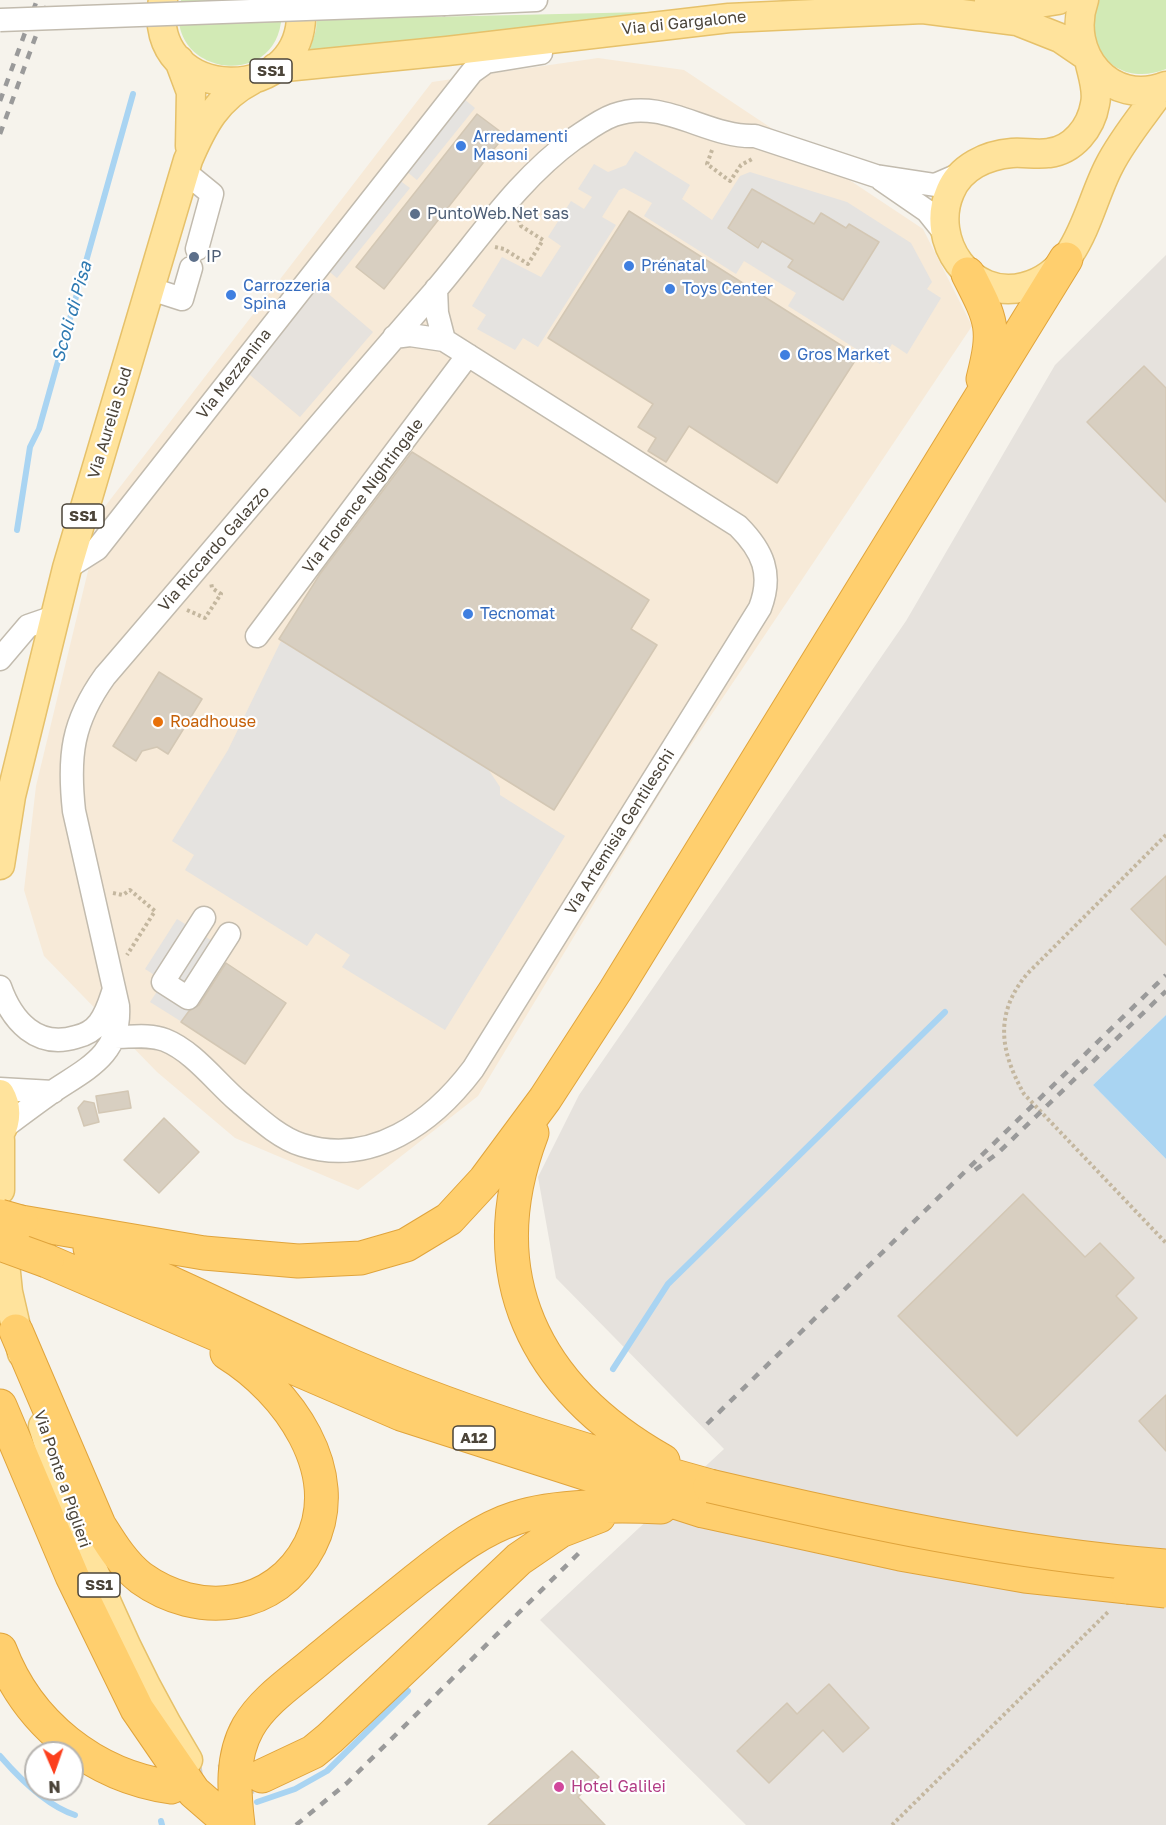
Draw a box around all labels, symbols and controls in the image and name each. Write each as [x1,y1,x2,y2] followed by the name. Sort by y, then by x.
[621,7,747,39] street label: Via di Gargalone
[250,59,292,83] road number: SS1
[473,127,568,165] place label: Arredamenti Masoni
[454,139,468,153] marker: Arredamenti Masoni
[427,204,569,224] place label: PuntoWeb.Net sas
[408,207,422,221] marker: PuntoWeb.Net sas
[206,247,222,267] place label: IP
[187,250,201,264] marker: IP
[641,256,706,276] place label: Prénatal
[47,259,97,365] water label: Scoli di Pisa
[622,259,636,273] marker: Prénatal
[243,276,330,314] place label: Carrozzeria Spina
[682,279,773,299] place label: Toys Center
[663,282,677,296] marker: Toys Center
[224,288,238,302] marker: Carrozzeria Spina
[193,325,275,423] street label: Via Mezzanina
[797,345,890,365] place label: Gros Market
[778,348,792,362] marker: Gros Market
[84,365,136,481] street label: Via Aurelia Sud
[298,415,428,577] street label: Via Florence Nightingale
[154,482,274,616] street label: Via Riccardo Galazzo
[62,504,104,528] road number: SS1
[480,604,555,624] place label: Tecnomat
[461,607,475,621] marker: Tecnomat
[170,712,256,732] place label: Roadhouse
[151,715,165,729] marker: Roadhouse
[561,746,679,918] street label: Via Artemisia Gentileschi
[29,1408,95,1550] street label: Via Ponte a Piglieri
[453,1426,495,1450] road number: A12
[78,1573,120,1597] road number: SS1
[24,1741,84,1801] north arrow
[48,1777,61,1797] text: N
[571,1777,666,1797] place label: Hotel Galilei
[552,1780,566,1794] marker: Hotel Galilei

